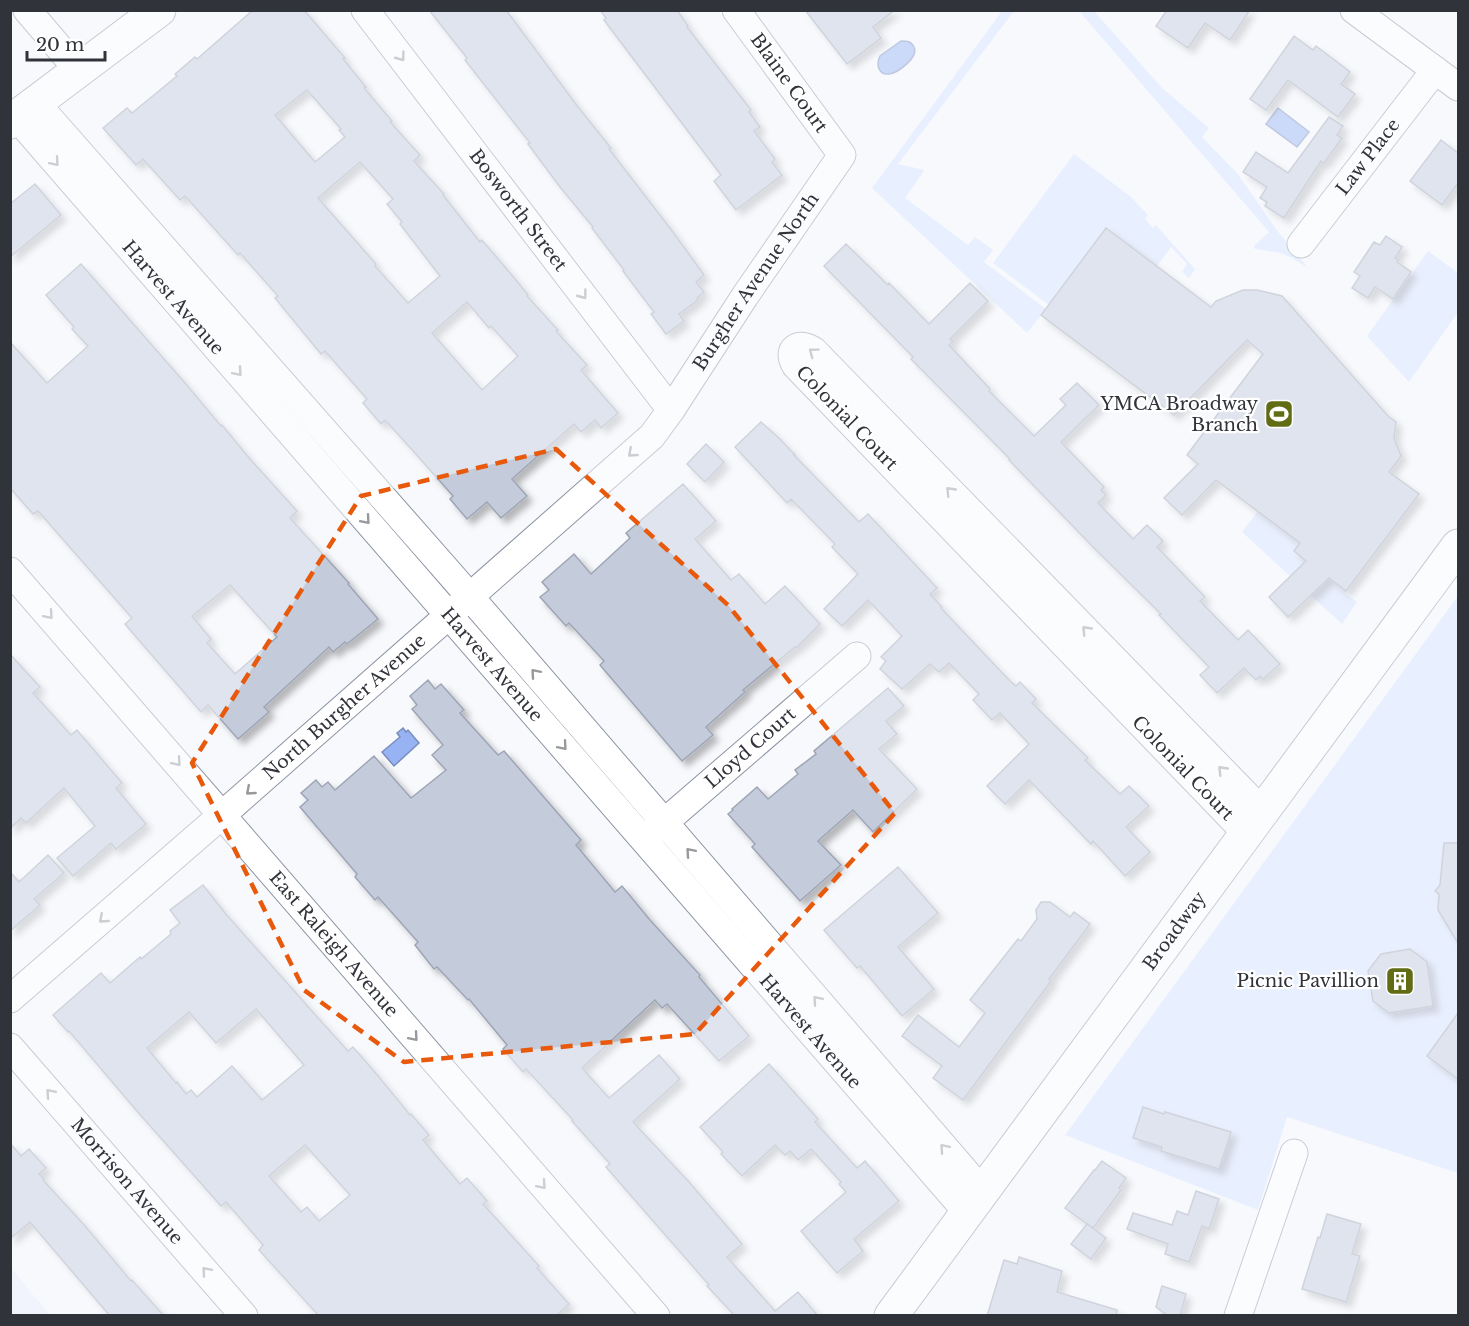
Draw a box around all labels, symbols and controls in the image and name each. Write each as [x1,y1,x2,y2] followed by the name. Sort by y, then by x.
[27,24,105,62] scale bar
[746,29,832,137] street label: Blaine Court
[36,34,84,56] text: 20 m
[393,50,404,61] one-way arrow
[1332,114,1405,200] street label: Law Place
[465,145,572,276] street label: Bosworth Street
[48,155,59,166] one-way arrow
[689,189,824,375] street label: Burgher Avenue North
[117,236,229,359] street label: Harvest Avenue
[576,288,587,299] one-way arrow
[809,348,820,359] one-way arrow
[791,361,903,475] street label: Colonial Court
[231,365,242,376] one-way arrow
[1099,393,1258,436] place label: YMCA Broadway Branch
[1263,398,1295,430] sports icon: YMCA Broadway Branch
[629,446,639,457] one-way arrow
[946,487,957,497] one-way arrow
[359,513,370,524] one-way arrow
[436,603,547,726] street label: Harvest Avenue
[42,608,53,619] one-way arrow
[1082,627,1093,637] one-way arrow
[259,630,430,785] street label: North Burgher Avenue
[531,669,542,680] one-way arrow
[701,703,800,793] street label: Lloyd Court
[1127,711,1239,825] street label: Colonial Court
[555,739,566,750] one-way arrow
[170,756,181,766] one-way arrow
[1218,766,1229,776] one-way arrow
[246,784,257,795] one-way arrow
[686,848,697,859] one-way arrow
[264,867,403,1022] street label: East Raleigh Avenue
[1138,887,1211,975] street label: Broadway
[99,912,110,923] one-way arrow
[1384,965,1416,997] building icon: Picnic Pavillion
[755,970,866,1093] street label: Harvest Avenue
[1237,970,1379,992] place label: Picnic Pavillion
[813,996,824,1007] one-way arrow
[407,1030,418,1041] one-way arrow
[46,1089,57,1100] one-way arrow
[66,1114,188,1249] street label: Morrison Avenue
[940,1144,951,1155] one-way arrow
[535,1178,546,1189] one-way arrow
[202,1267,213,1278] one-way arrow

